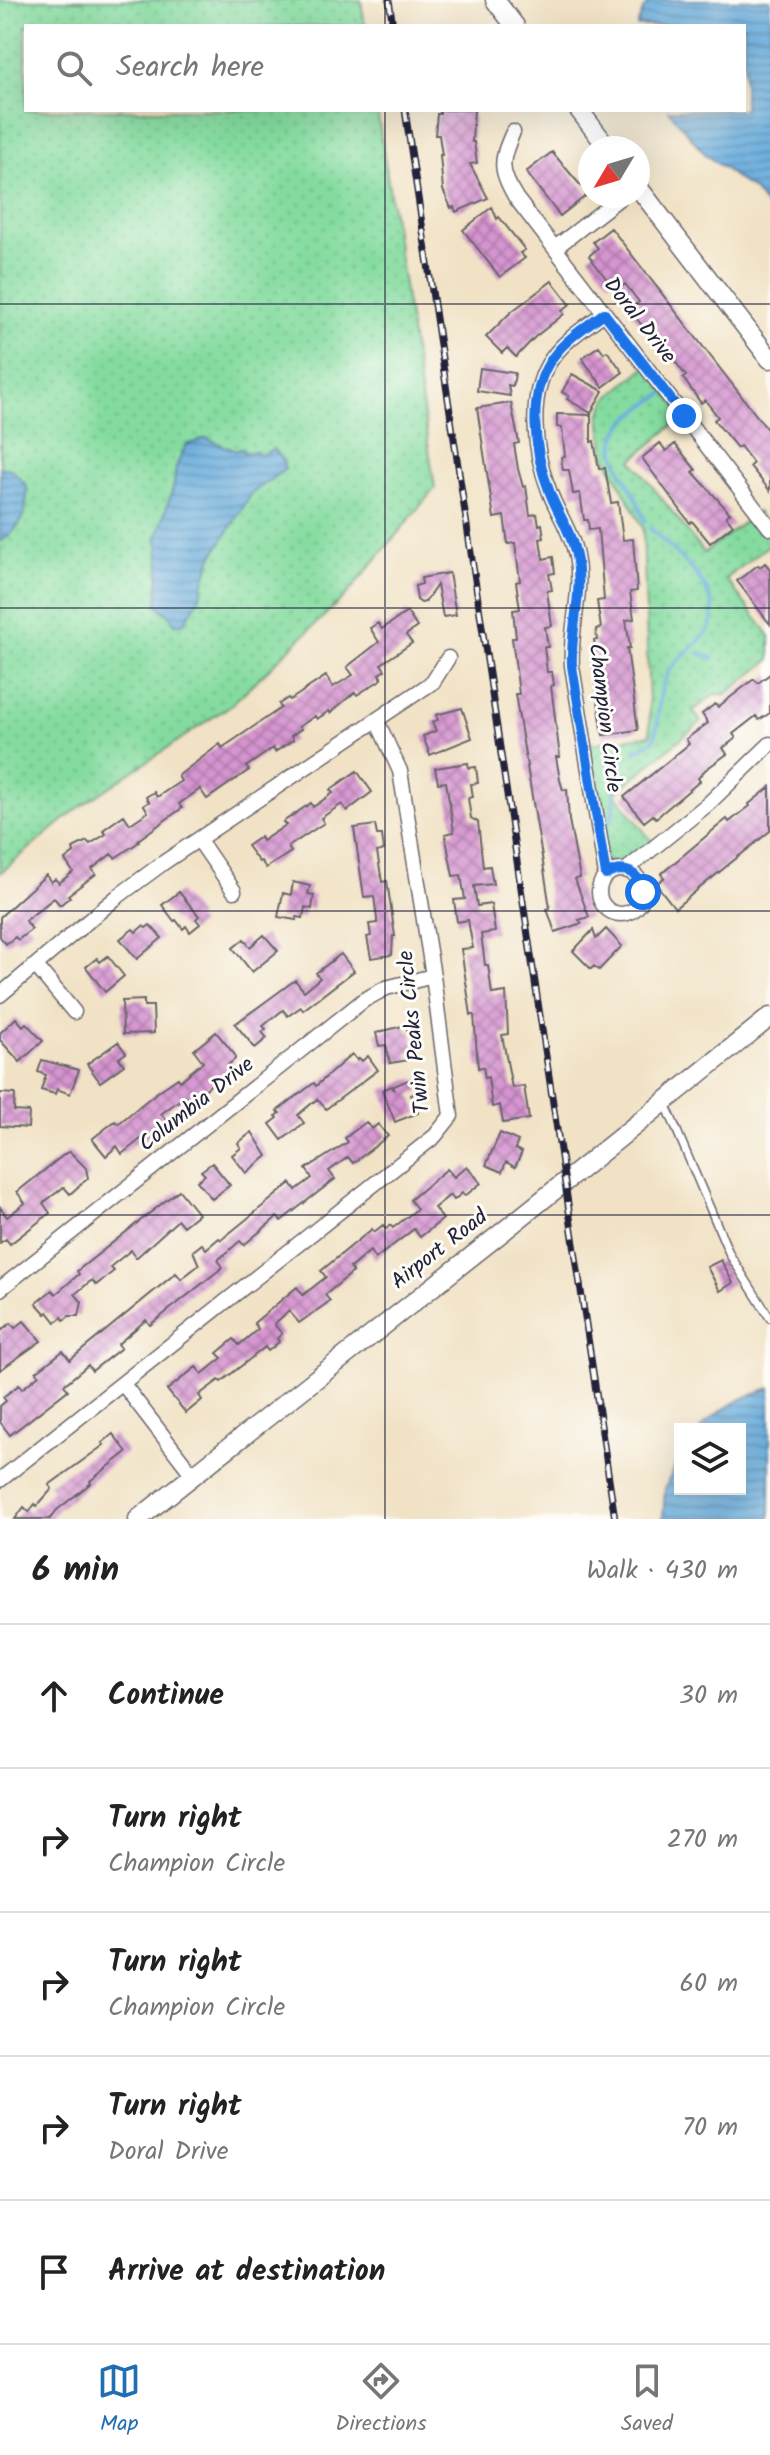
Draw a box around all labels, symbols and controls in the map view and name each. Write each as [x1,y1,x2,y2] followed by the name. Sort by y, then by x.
[24,24,746,112] search box
[116,44,264,92] text: Search here
[52,46,96,90] icon: search
[578,136,650,208] north arrow
[594,270,684,372] street label: Doral Drive
[666,398,702,434] route end
[577,642,631,795] street label: Champion Circle
[625,874,661,910] route start
[389,949,441,1115] street label: Twin Peaks Circle
[132,1049,262,1161] street label: Columbia Drive
[384,1200,497,1299] street label: Airport Road
[674,1423,746,1495] map controls
[674,1423,746,1495] button: layers
[32,1544,119,1598] text: 6 min
[587,1550,738,1592] text: Walk · 430 m
[108,1672,224,1720] text: Continue
[32,1674,76,1718] icon: ahead
[679,1675,738,1717] text: 30 m
[108,1795,241,1843] text: Turn right
[32,1818,76,1862] icon: right
[667,1819,738,1861] text: 270 m
[108,1843,285,1885] text: Champion Circle
[108,1939,241,1987] text: Turn right
[32,1962,76,2006] icon: right
[679,1963,738,2005] text: 60 m
[108,1987,285,2029] text: Champion Circle
[108,2083,241,2131] text: Turn right
[32,2106,76,2150] icon: right
[682,2107,738,2149] text: 70 m
[108,2131,228,2173] text: Doral Drive
[108,2248,385,2296] text: Arrive at destination
[32,2250,76,2294] icon: arrive
[97,2359,141,2442] tab: Map
[335,2359,427,2442] tab: Directions
[621,2359,673,2442] tab: Saved

